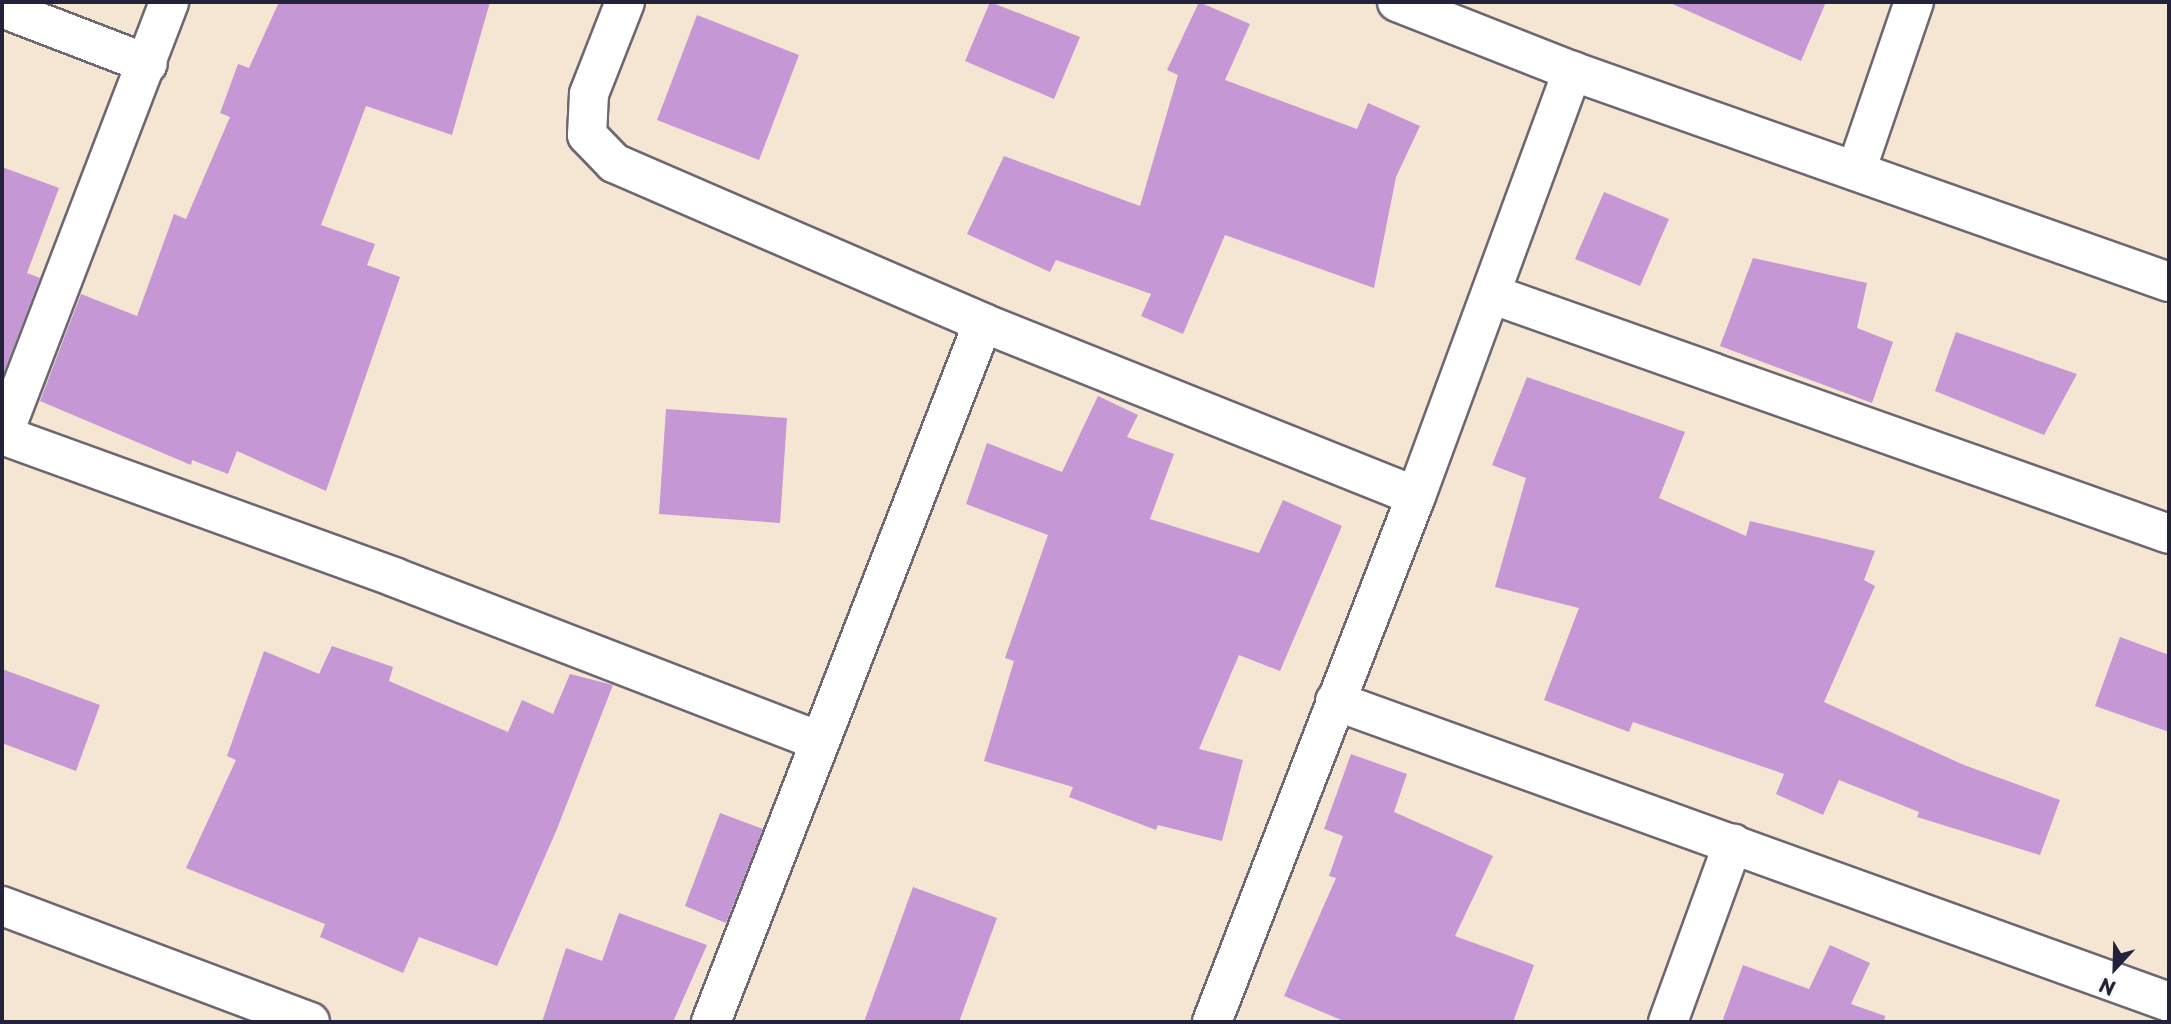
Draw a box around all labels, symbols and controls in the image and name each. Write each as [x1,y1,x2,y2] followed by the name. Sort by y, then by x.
[2080,933,2150,1003] north arrow
[2095,972,2119,1003] text: N

